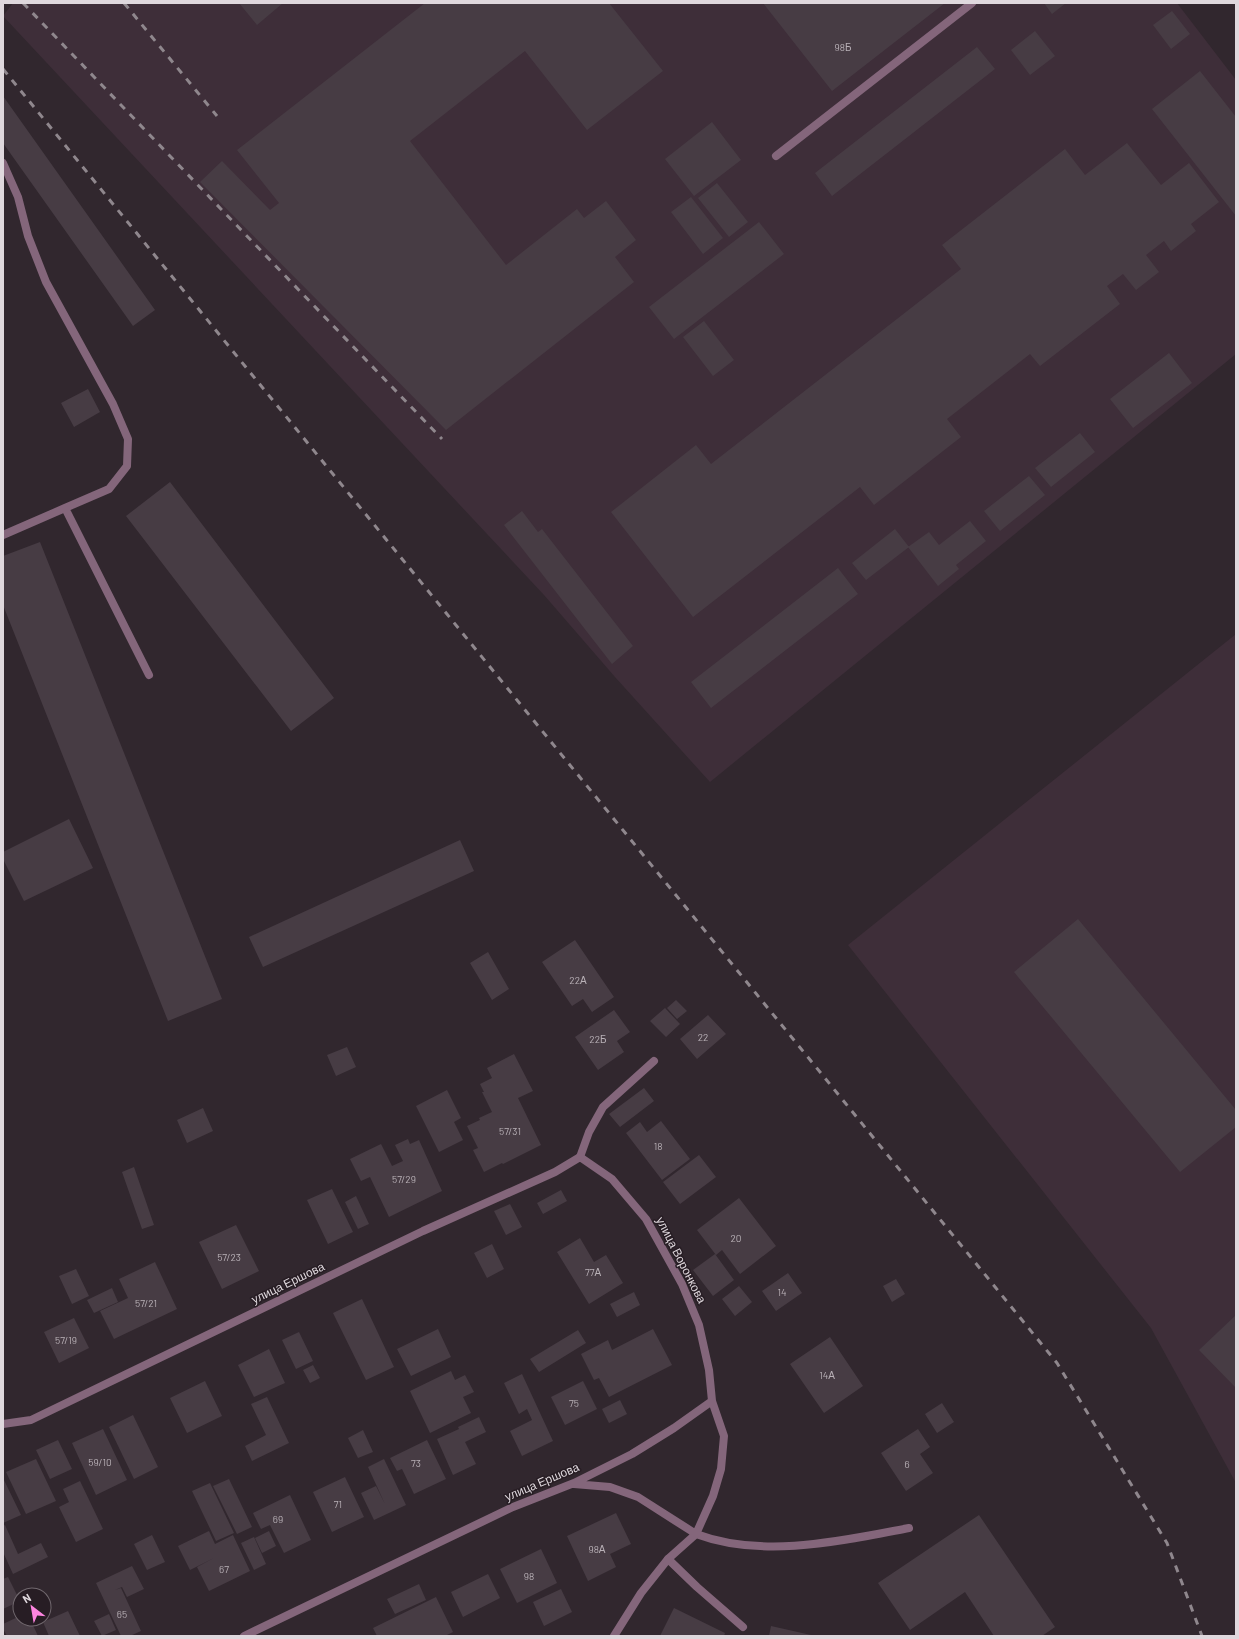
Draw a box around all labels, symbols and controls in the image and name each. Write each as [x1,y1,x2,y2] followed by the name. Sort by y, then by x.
[835,41,852,53] house number: 98Б
[569,974,587,986] house number: 22А
[698,1031,708,1043] house number: 22
[589,1033,607,1045] house number: 22Б
[499,1125,521,1137] house number: 57/31
[654,1140,662,1152] house number: 18
[392,1173,416,1185] house number: 57/29
[653,1214,710,1306] street label: улица Воронкова
[730,1232,742,1244] house number: 20
[217,1251,241,1263] house number: 57/23
[249,1258,327,1307] street label: улица Ершова
[585,1266,601,1278] house number: 77А
[777,1286,787,1298] house number: 14
[135,1297,157,1309] house number: 57/21
[55,1334,77,1346] house number: 57/19
[819,1369,835,1381] house number: 14А
[569,1397,579,1409] house number: 75
[88,1456,112,1468] house number: 59/10
[411,1457,421,1469] house number: 73
[904,1458,910,1470] house number: 6
[502,1459,582,1504] street label: улица Ершова
[334,1498,342,1510] house number: 71
[273,1513,283,1525] house number: 69
[588,1543,606,1555] house number: 98А
[219,1563,229,1575] house number: 67
[524,1570,534,1582] house number: 98
[12,1587,52,1627] north arrow
[20,1591,33,1605] text: N
[117,1608,127,1620] house number: 65

